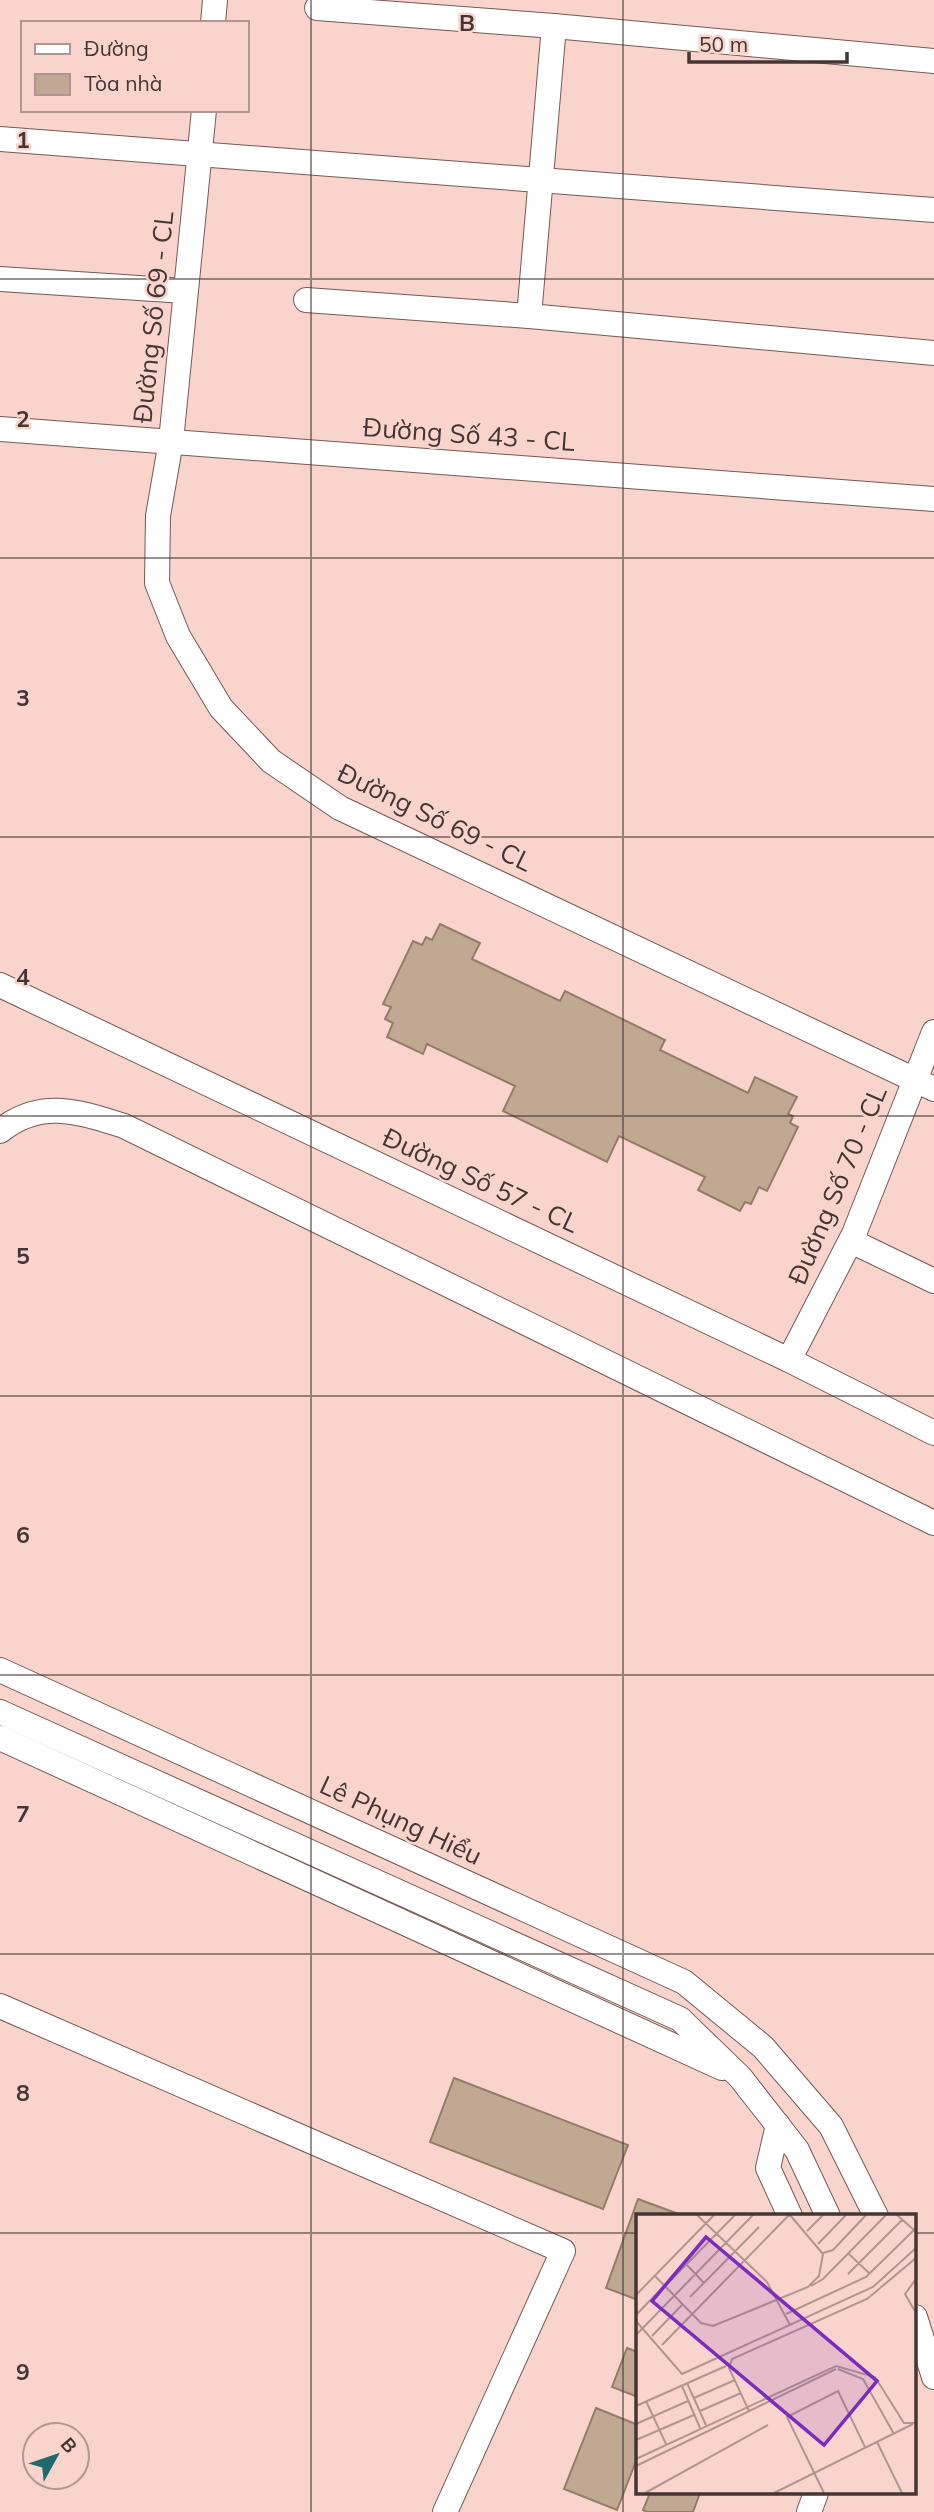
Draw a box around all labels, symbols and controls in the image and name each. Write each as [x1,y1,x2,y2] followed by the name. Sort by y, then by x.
[459,8,475,37] text: B
[21,21,248,112] legend
[689,21,846,65] scale bar
[699,31,748,57] text: 50 m
[84,35,149,61] text: Đường
[84,70,162,96] text: Tòa nhà
[16,125,30,154] text: 1
[125,210,181,424] street label: Đường Số 69 - CL
[16,404,30,433] text: 2
[362,410,576,458] street label: Đường Số 43 - CL
[16,683,30,712] text: 3
[332,756,538,878] street label: Đường Số 69 - CL
[16,962,30,991] text: 4
[780,1081,894,1289] street label: Đường Số 70 - CL
[378,1120,584,1240] street label: Đường Số 57 - CL
[16,1241,30,1270] text: 5
[16,1520,30,1549] text: 6
[315,1768,487,1872] street label: Lê Phụng Hiểu
[16,1799,30,1828] text: 7
[16,2078,30,2107] text: 8
[636,2214,916,2494] inset map
[16,2357,30,2386] text: 9
[21,2421,91,2491] north arrow
[56,2432,82,2458] text: B

